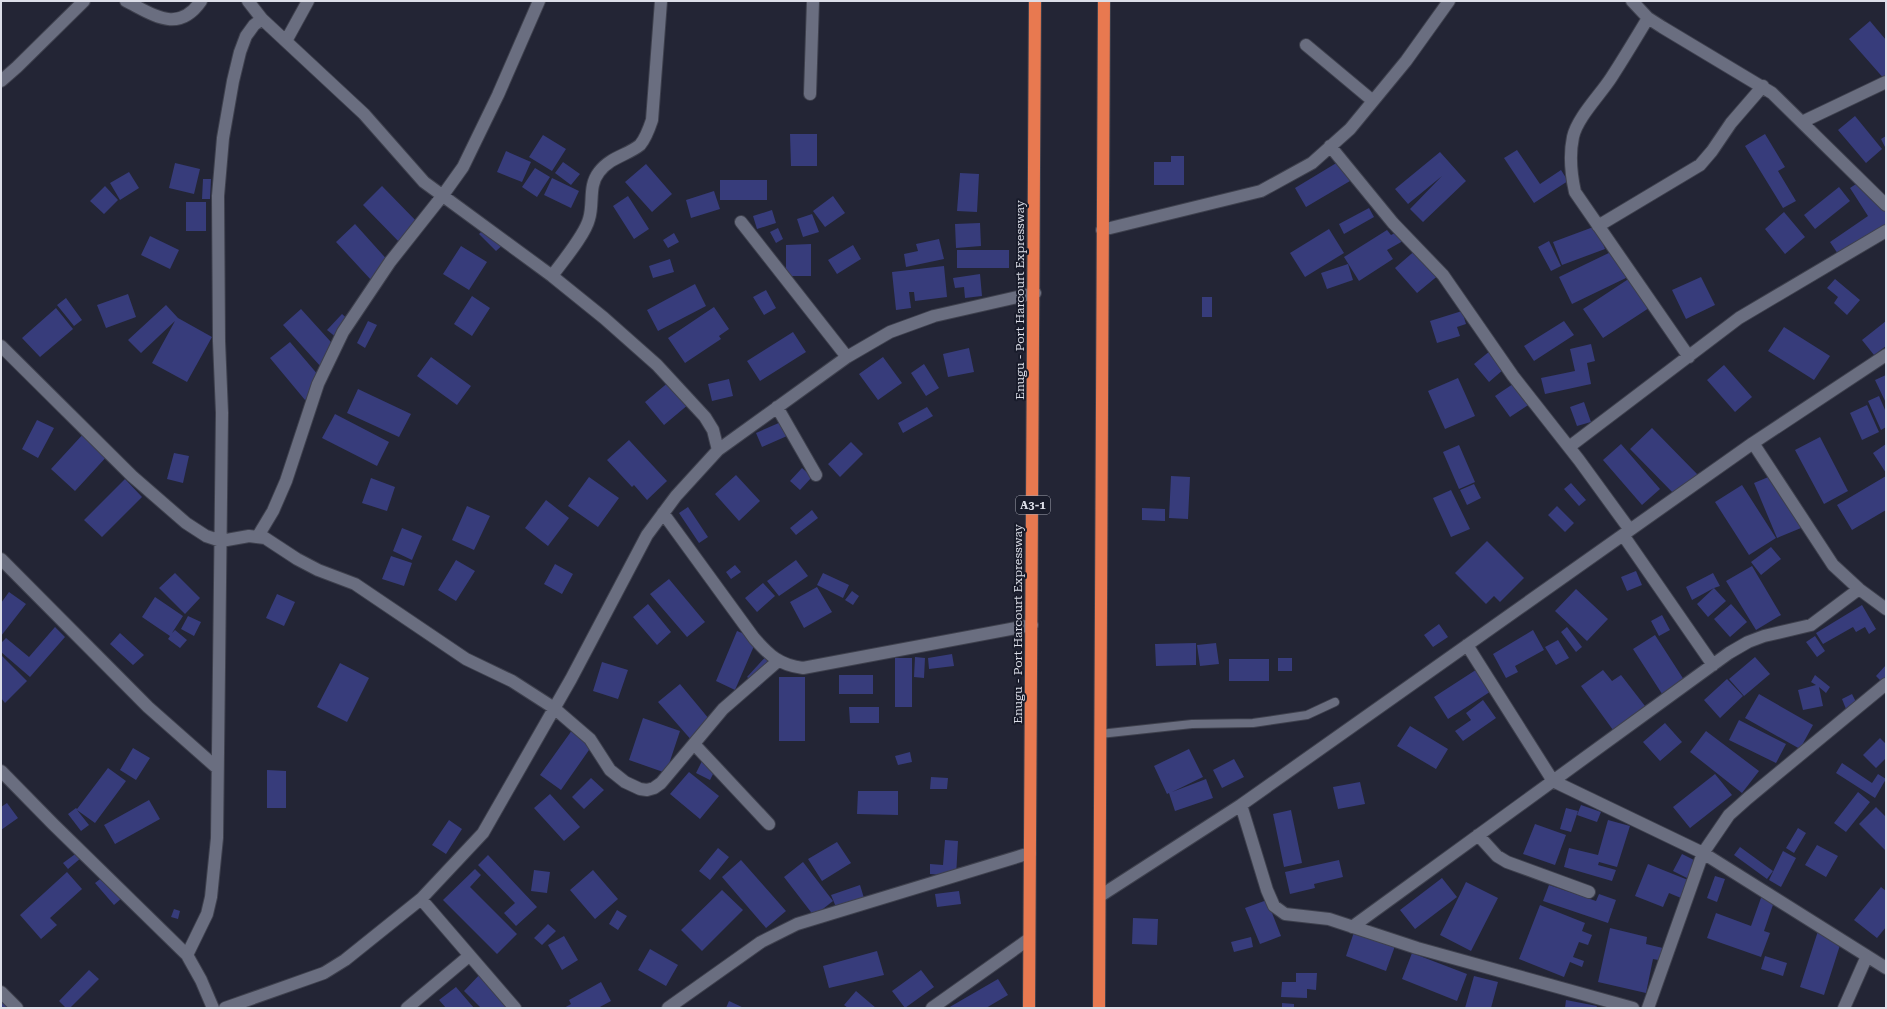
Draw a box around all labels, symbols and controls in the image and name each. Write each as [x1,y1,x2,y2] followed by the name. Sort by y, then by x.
[1013,199,1027,400] street label: Enugu - Port Harcourt Expressway
[1016,496,1050,514] road number: A3-1
[1011,523,1025,724] street label: Enugu - Port Harcourt Expressway

